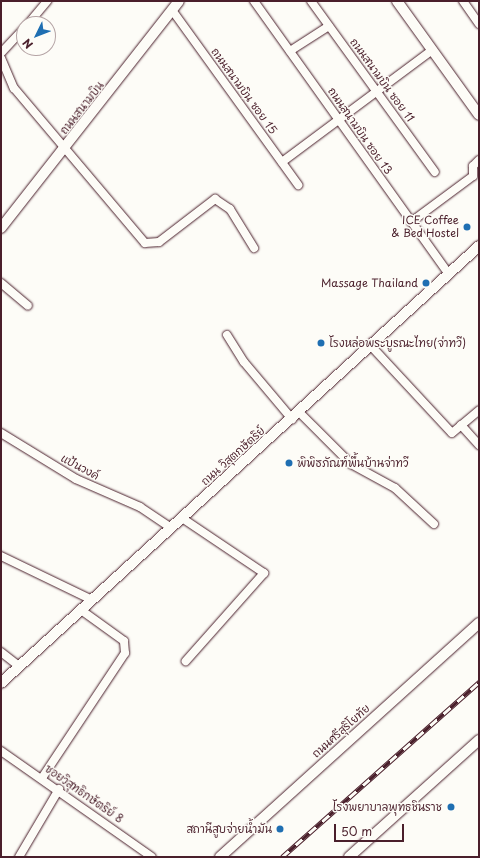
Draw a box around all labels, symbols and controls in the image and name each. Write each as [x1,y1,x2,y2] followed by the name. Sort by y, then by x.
[16,16,56,56] north arrow
[18,35,37,53] text: N
[347,36,417,124] street label: ถนนสนามบิน ซอย 11
[208,45,280,137] street label: ถนนสนามบิน ซอย 15
[57,79,107,137] street label: ถนนสนามบิน
[325,85,395,177] street label: ถนนสนามบิน ซอย 13
[391,214,459,240] place label: ICE Coffee & Bed Hostel
[462,222,472,232] marker: ICE Coffee & Bed Hostel
[322,276,418,290] place label: Massage Thailand
[421,278,431,288] marker: Massage Thailand
[329,336,466,350] place label: โรงหล่อพระบูรณะไทย(จ่าทวี)
[316,338,326,348] marker: โรงหล่อพระบูรณะไทย(จ่าทวี)
[198,424,268,488] street label: ถนน วิสุตกษัตริย์
[59,451,101,483] street label: แป้นวงค์
[297,456,409,470] place label: พิพิธภัณฑ์พื้นบ้านจ่าทวี
[284,458,294,468] marker: พิพิธภัณฑ์พื้นบ้านจ่าทวี
[309,702,373,760] street label: ถนนศรีสุริโยทัย
[42,762,126,826] street label: ซอยวิสุทธิกษัตริย์ 8
[332,800,442,814] place label: โรงพยาบาลพุทธชินราช
[445,801,457,813] marker: โรงพยาบาลพุทธชินราช
[336,816,406,842] scale bar
[186,822,272,836] place label: สถานีสูบจ่ายน้ำมัน
[341,822,372,840] text: 50 m
[275,824,285,834] marker: สถานีสูบจ่ายน้ำมัน

